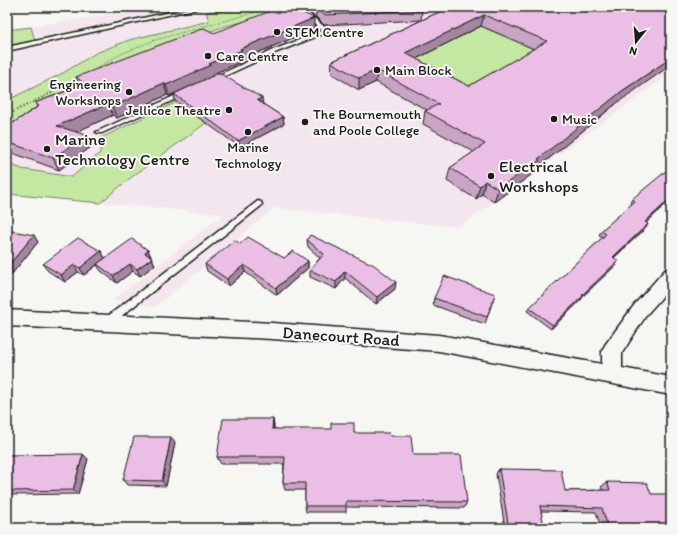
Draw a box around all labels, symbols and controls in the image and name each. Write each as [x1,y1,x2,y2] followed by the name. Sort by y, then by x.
[616,22,656,62] north arrow
[285,24,364,41] place label: STEM Centre
[272,27,282,37] marker: STEM Centre
[628,44,639,58] text: N
[216,48,289,65] place label: Care Centre
[203,51,213,61] marker: Care Centre
[385,62,452,79] place label: Main Block
[372,65,382,75] marker: Main Block
[50,76,122,109] place label: Engineering Workshops
[124,87,134,97] marker: Engineering Workshops
[126,102,221,119] place label: Jellicoe Theatre
[224,105,234,115] marker: Jellicoe Theatre
[313,106,422,139] place label: The Bournemouth and Poole College
[562,111,597,128] place label: Music
[549,114,559,124] marker: Music
[300,117,310,127] marker: The Bournemouth and Poole College
[243,127,253,137] marker: Marine Technology
[55,129,190,169] place label: Marine Technology Centre
[215,139,282,172] place label: Marine Technology
[42,144,52,154] marker: Marine Technology Centre
[499,156,579,196] place label: Electrical Workshops
[486,171,496,181] marker: Electrical Workshops
[282,322,400,350] street label: Danecourt Road

